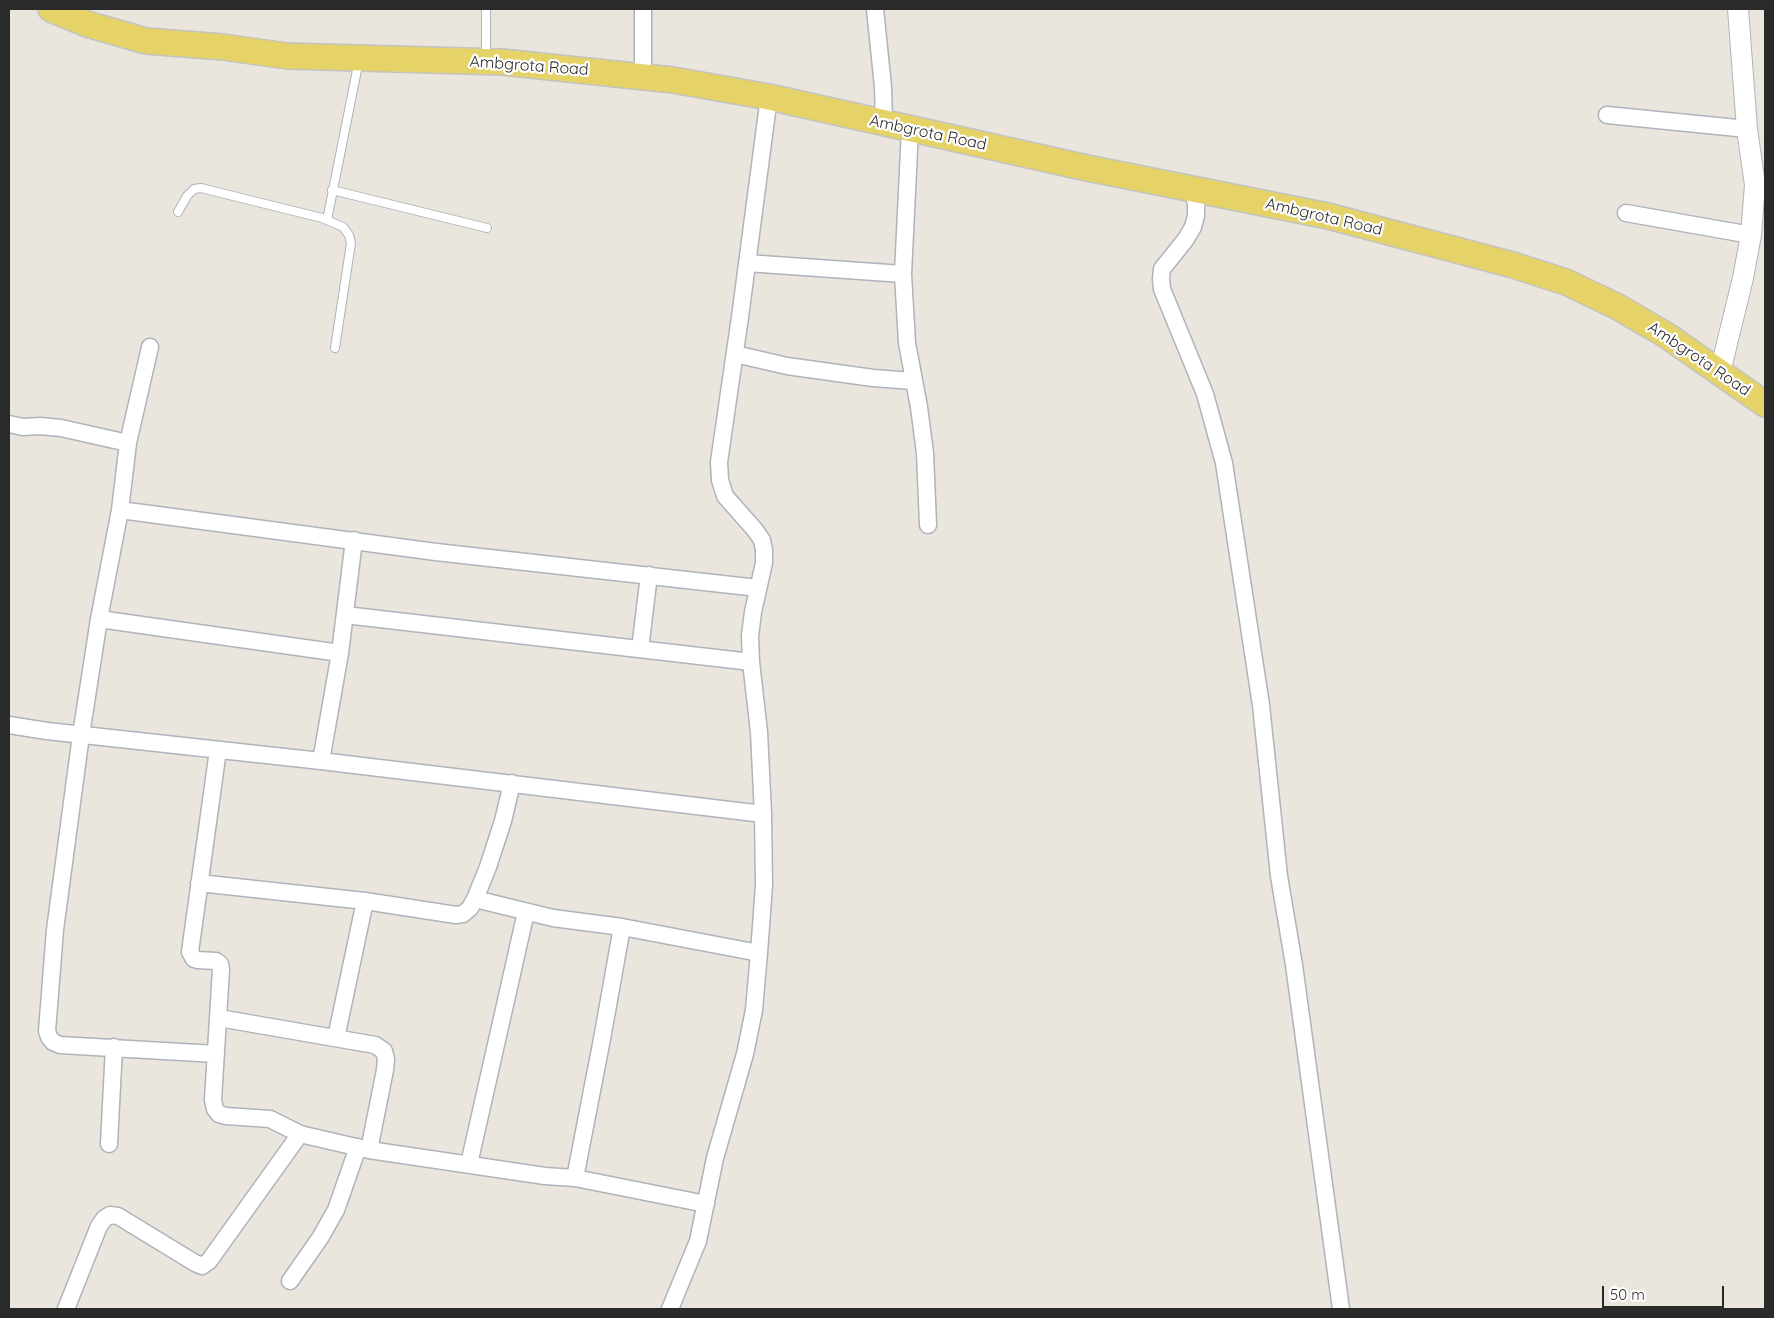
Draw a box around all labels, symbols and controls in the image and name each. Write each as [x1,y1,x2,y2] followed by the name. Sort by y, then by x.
[469,52,589,80] street label: Ambgrota Road
[868,111,988,155] street label: Ambgrota Road
[1264,194,1384,240] street label: Ambgrota Road
[1644,318,1754,400] street label: Ambgrota Road
[1604,1276,1726,1308] scale bar
[1610,1285,1645,1304] text: 50 m

